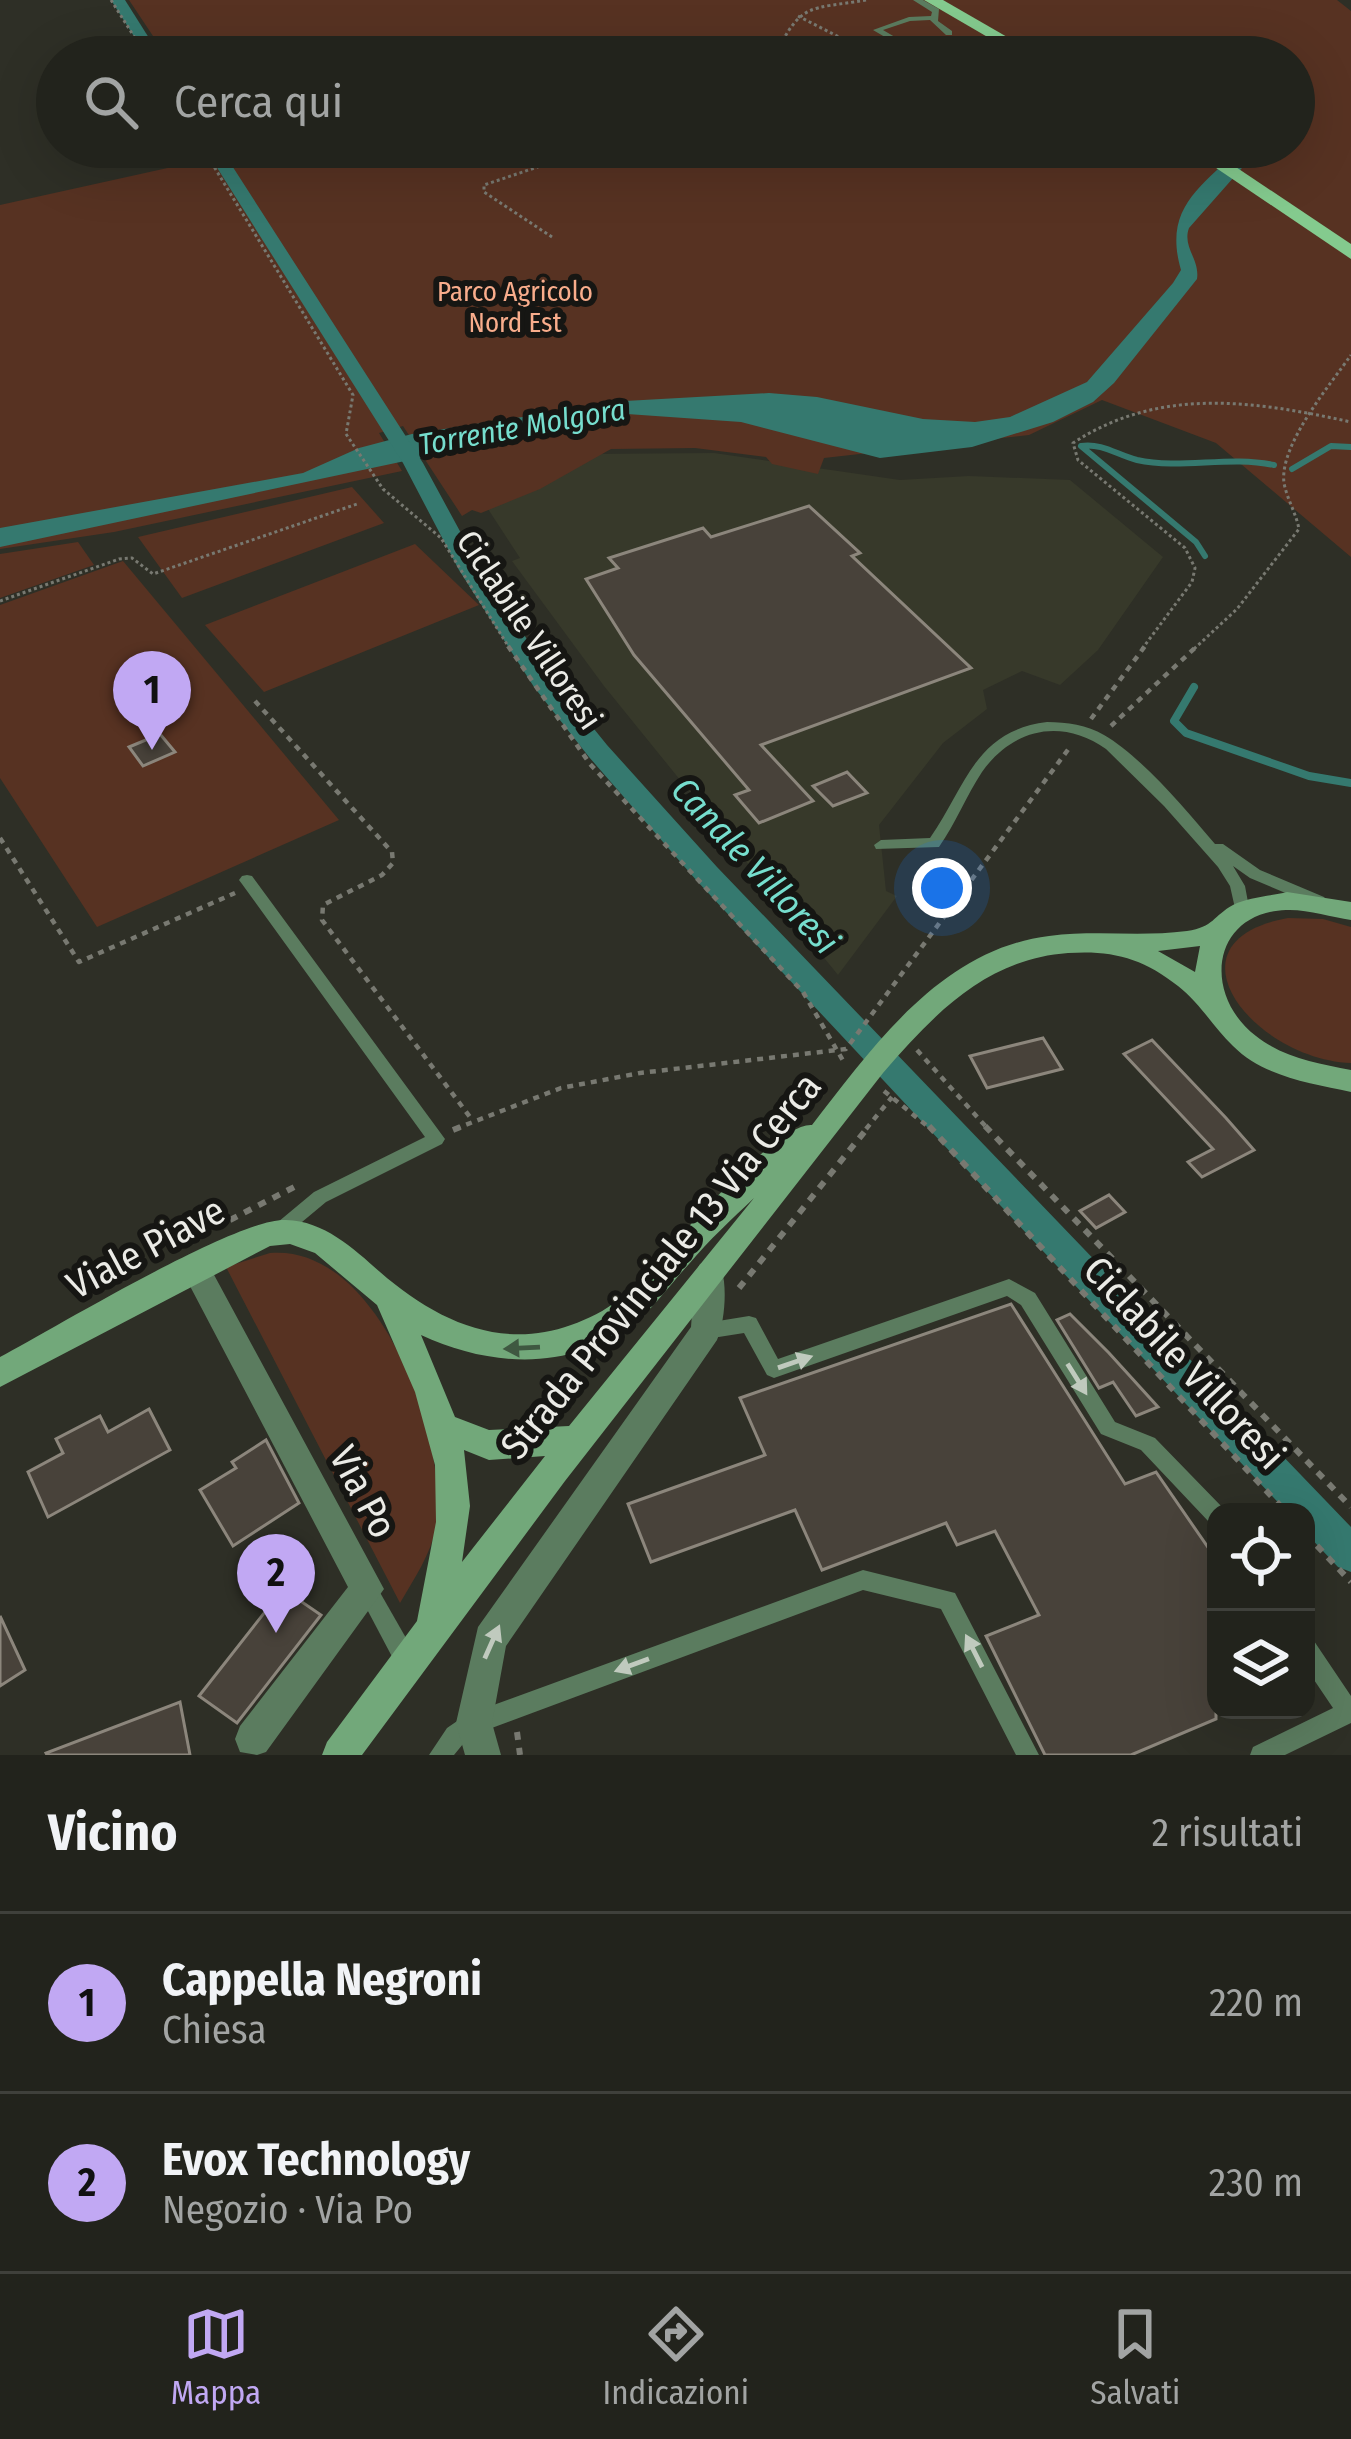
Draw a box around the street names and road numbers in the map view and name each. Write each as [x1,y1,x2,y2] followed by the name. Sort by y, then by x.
[448,523,610,737] street label: Ciclabile Villoresi
[491,1064,831,1468] street label: Strada Provinciale 13 Via Cerca
[59,1187,233,1309] street label: Viale Piave
[1074,1247,1294,1479] street label: Ciclabile Villoresi
[320,1438,406,1546] street label: Via Po

